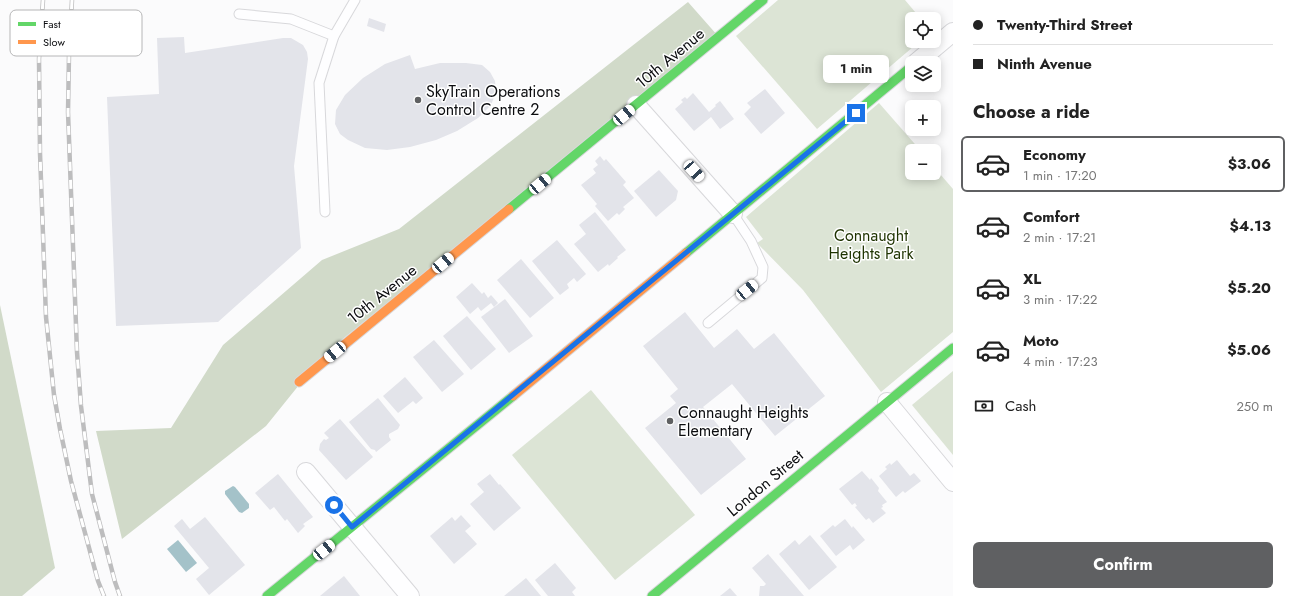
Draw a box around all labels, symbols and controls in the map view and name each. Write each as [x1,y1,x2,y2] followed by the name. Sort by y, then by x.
[10,10,142,56] legend
[905,12,941,180] map controls
[905,12,941,48] button: locate
[997,14,1132,36] text: Twenty-Third Street
[43,16,61,32] text: Fast
[631,22,709,94] street label: 10th Avenue
[43,34,65,50] text: Slow
[997,53,1092,75] text: Ninth Avenue
[823,55,889,83] callout: 1 min
[905,56,941,92] button: layers
[840,59,872,78] text: 1 min
[426,80,560,121] place label: SkyTrain Operations Control Centre 2
[413,95,423,105] marker: SkyTrain Operations Control Centre 2
[973,99,1090,125] text: Choose a ride
[905,100,941,136] button: +
[611,103,637,127] car
[847,104,865,122] route end
[905,144,941,180] button: −
[1023,144,1086,166] text: Economy
[975,146,1011,182] icon: car
[1228,153,1271,175] text: $3.06
[682,158,706,184] car
[1023,166,1097,185] text: 1 min · 17:20
[527,172,553,196] car
[1023,206,1080,228] text: Comfort
[975,208,1011,244] icon: car
[1229,215,1271,237] text: $4.13
[829,224,914,265] park label: Connaught Heights Park
[1023,228,1096,247] text: 2 min · 17:21
[430,251,456,275] car
[342,259,422,329] street label: 10th Avenue
[1023,268,1041,290] text: XL
[975,270,1011,306] icon: car
[1227,277,1271,299] text: $5.20
[734,278,760,302] car
[1023,290,1097,309] text: 3 min · 17:22
[1023,330,1059,352] text: Moto
[975,332,1011,368] icon: car
[1227,339,1271,361] text: $5.06
[322,340,348,364] car
[1023,352,1098,371] text: 4 min · 17:23
[973,395,995,417] icon: cash
[1005,395,1036,417] text: Cash
[1236,397,1273,416] text: 250 m
[678,401,808,442] place label: Connaught Heights Elementary
[665,416,675,426] marker: Connaught Heights Elementary
[722,444,808,522] street label: London Street
[325,496,343,514] route start
[311,538,337,562] car
[973,542,1273,588] button: Confirm

